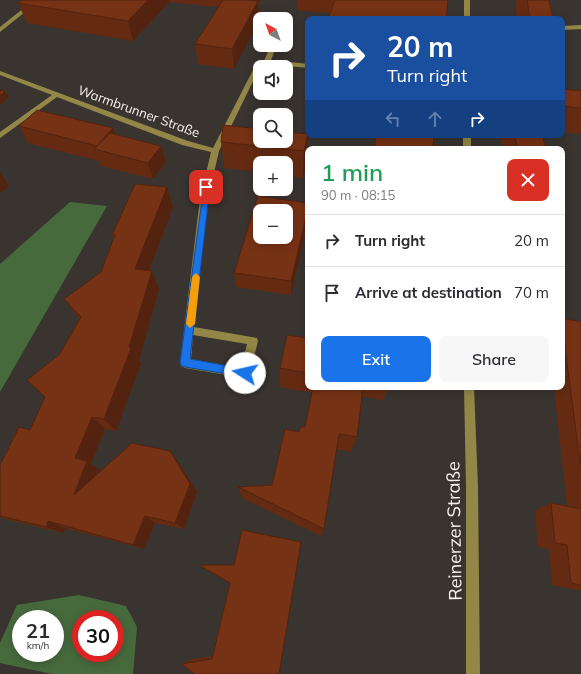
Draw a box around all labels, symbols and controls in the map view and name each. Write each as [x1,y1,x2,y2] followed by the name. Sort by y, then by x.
[253,12,293,52] north arrow
[253,12,293,244] map controls
[387,29,453,64] text: 20 m
[321,32,373,84] icon: right
[253,60,293,100] button: sound
[387,64,467,87] text: Turn right
[76,82,202,140] street label: Warmbrunner Straße
[253,108,293,148] button: search
[382,108,404,130] icon: left
[424,108,446,130] icon: ahead
[466,108,488,130] icon: right
[253,156,293,196] button: +
[321,157,383,187] text: 1 min
[507,159,549,201] button: close
[189,170,223,204] pin
[195,176,217,198] icon: arrive
[321,187,395,203] text: 90 m · 08:15
[253,204,293,244] button: −
[321,230,343,252] icon: right
[355,231,425,250] text: Turn right
[514,231,549,250] text: 20 m
[321,282,343,304] icon: arrive
[355,283,502,302] text: Arrive at destination
[514,283,549,302] text: 70 m
[321,336,431,382] button: Exit
[439,336,549,382] button: Share
[224,352,266,394] position arrow
[441,461,467,601] street label: Reinerzer Straße
[72,610,124,662] speed limit sign: 30
[26,618,50,643] text: 21
[27,639,49,652] text: km/h

